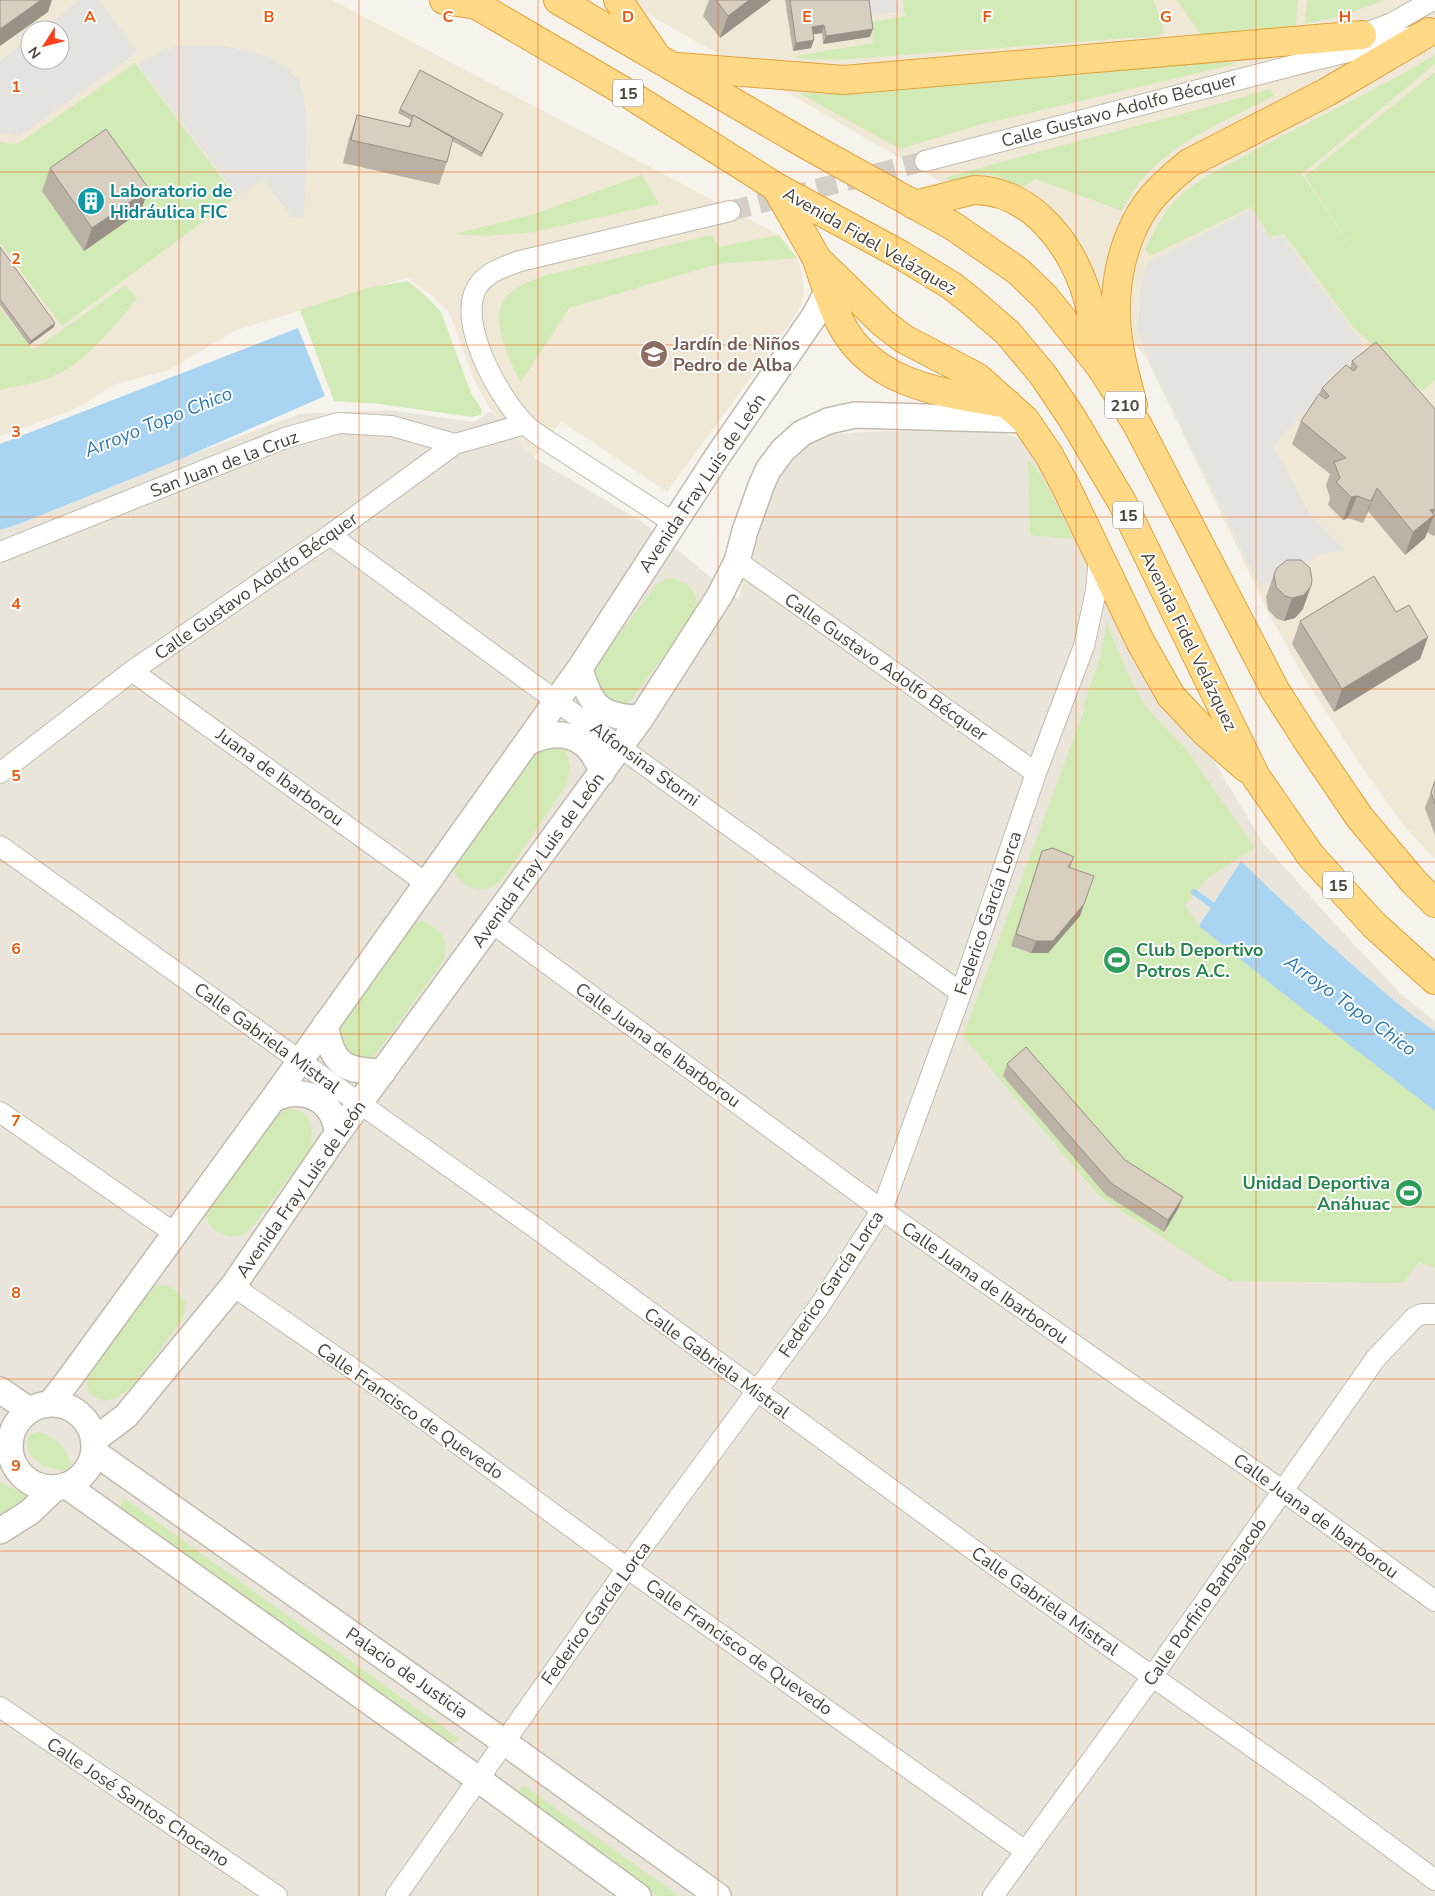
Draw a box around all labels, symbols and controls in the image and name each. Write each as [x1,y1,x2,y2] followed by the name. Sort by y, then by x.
[84,6,96,28] text: A
[263,6,275,28] text: B
[443,6,454,28] text: C
[622,6,634,28] text: D
[802,6,812,28] text: E
[983,6,992,28] text: F
[1160,6,1172,28] text: G
[1339,6,1351,28] text: H
[20,20,70,70] north arrow
[24,43,46,62] text: N
[999,67,1240,153] street label: Calle Gustavo Adolfo Bécquer
[11,76,21,98] text: 1
[613,80,643,106] road number: 15
[110,179,233,224] place label: Laboratorio de Hidráulica FIC
[779,181,961,301] street label: Avenida Fidel Velázquez
[76,186,106,216] building icon: Laboratorio de Hidráulica FIC
[11,248,21,270] text: 2
[672,332,800,377] place label: Jardín de Niños Pedro de Alba
[639,339,669,369] school or university icon: Jardín de Niños Pedro de Alba
[80,380,236,464] water label: Arroyo Topo Chico
[633,389,771,577] street label: Avenida Fray Luis de León
[1105,392,1145,418] road number: 210
[11,421,21,443] text: 3
[146,425,302,503] street label: San Juan de la Cruz
[1113,502,1143,528] road number: 15
[150,506,363,666] street label: Calle Gustavo Adolfo Bécquer
[1135,547,1243,735] street label: Avenida Fidel Velázquez
[780,587,993,747] street label: Calle Gustavo Adolfo Bécquer
[11,593,21,615] text: 4
[586,716,704,812] street label: Alfonsina Storni
[210,722,349,832] street label: Juana de Ibarborou
[11,765,21,787] text: 5
[466,768,610,952] street label: Avenida Fray Luis de León
[949,828,1027,998] street label: Federico García Lorca
[1323,872,1353,898] road number: 15
[11,938,21,960] text: 6
[1136,938,1263,983] place label: Club Deportivo Potros A.C.
[1102,945,1132,975] sports icon: Club Deportivo Potros A.C.
[1278,949,1422,1062] water label: Arroyo Topo Chico
[189,977,345,1099] street label: Calle Gabriela Mistral
[571,977,745,1113] street label: Calle Juana de Ibarborou
[231,1096,371,1282] street label: Avenida Fray Luis de León
[11,1110,21,1132] text: 7
[1242,1171,1391,1216] place label: Unidad Deportiva Anáhuac
[1394,1178,1424,1208] sports icon: Unidad Deportiva Anáhuac
[773,1206,889,1362] street label: Federico García Lorca
[897,1216,1073,1350] street label: Calle Juana de Ibarborou
[11,1282,21,1304] text: 8
[639,1302,795,1424] street label: Calle Gabriela Mistral
[312,1337,508,1485] street label: Calle Francisco de Quevedo
[1229,1448,1403,1584] street label: Calle Juana de Ibarborou
[11,1455,21,1477] text: 9
[1138,1513,1272,1691] street label: Calle Porfirio Barbajacob
[536,1536,656,1690] street label: Federico García Lorca
[967,1541,1124,1661] street label: Calle Gabriela Mistral
[641,1573,837,1721] street label: Calle Francisco de Quevedo
[341,1622,473,1724] street label: Palacio de Justicia
[42,1732,234,1872] street label: Calle José Santos Chocano

